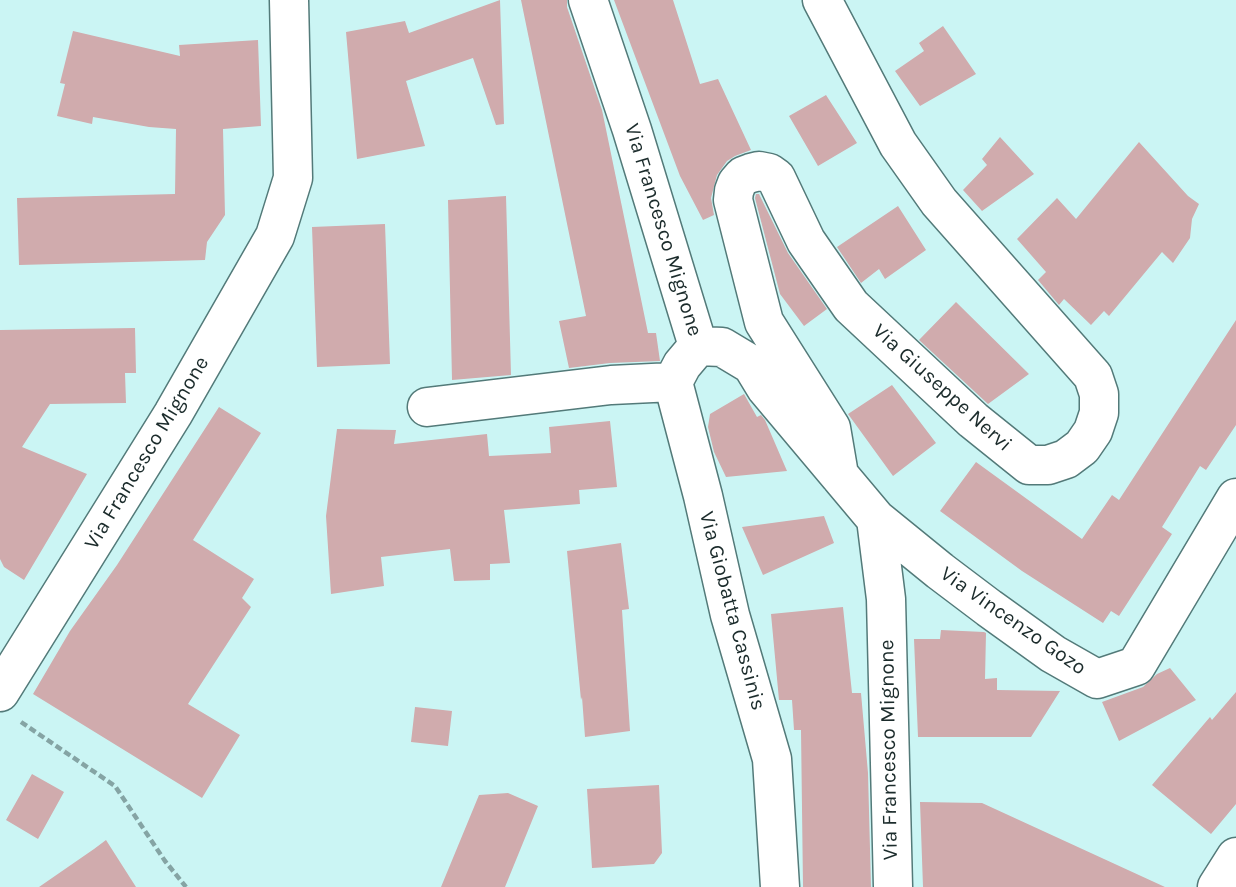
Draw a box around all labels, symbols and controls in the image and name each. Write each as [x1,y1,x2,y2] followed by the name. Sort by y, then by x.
[619,121,707,339] street label: Via Francesco Mignone
[867,319,1017,457] street label: Via Giuseppe Nervi
[79,352,215,554] street label: Via Francesco Mignone
[693,509,771,713] street label: Via Giobatta Cassinis
[935,561,1091,681] street label: Via Vincenzo Gozo
[874,639,904,861] street label: Via Francesco Mignone

